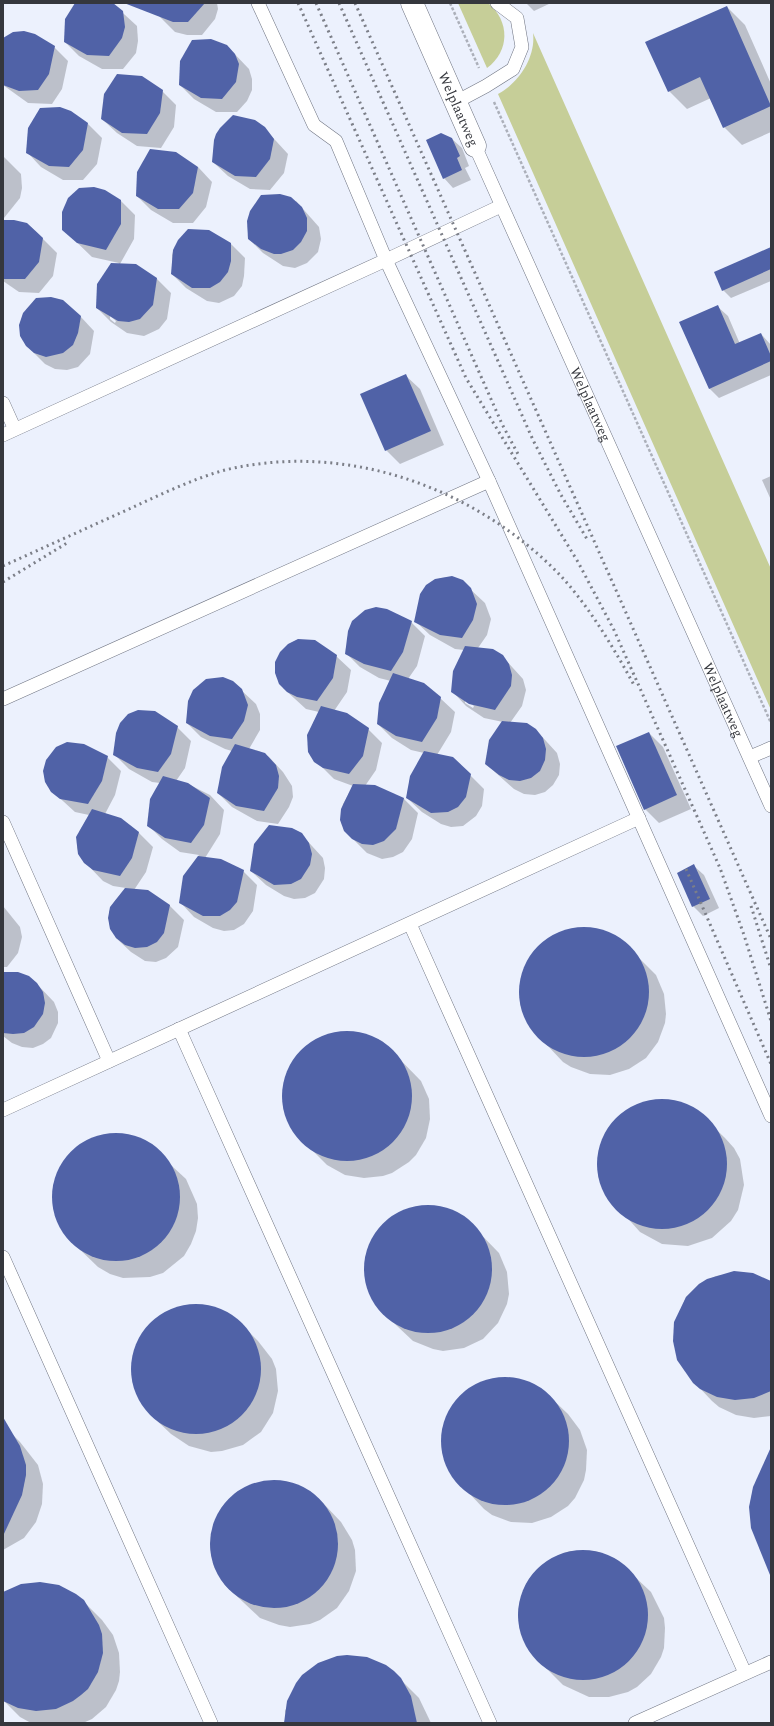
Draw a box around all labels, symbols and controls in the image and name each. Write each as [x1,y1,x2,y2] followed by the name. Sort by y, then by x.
[433,68,485,150] street label: Welplaatweg
[565,363,617,445] street label: Welplaatweg
[697,659,749,741] street label: Welplaatweg

